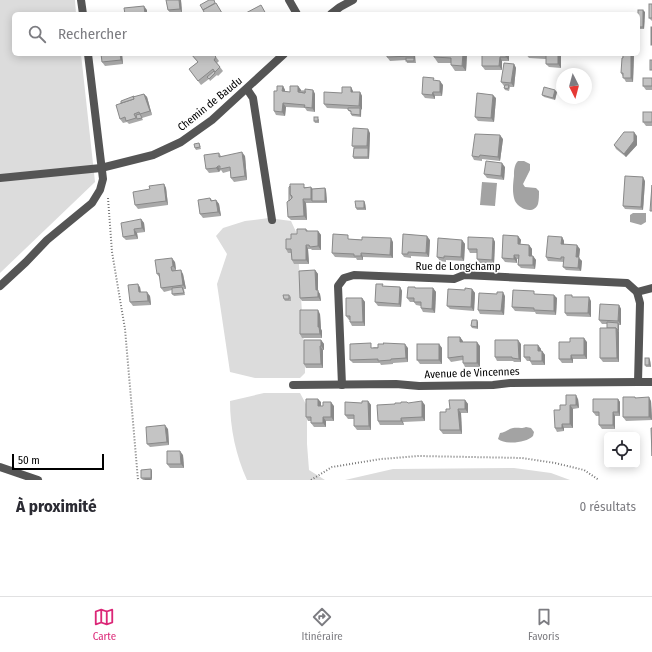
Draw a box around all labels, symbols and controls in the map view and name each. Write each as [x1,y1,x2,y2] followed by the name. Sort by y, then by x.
[12,12,640,56] search box
[26,23,48,45] icon: search
[58,25,127,43] text: Rechercher
[556,68,592,104] north arrow
[175,74,245,134] street label: Chemin de Baudu
[415,260,501,273] street label: Rue de Longchamp
[424,365,520,381] street label: Avenue de Vincennes
[604,432,640,468] map controls
[604,432,640,468] button: locate
[12,452,104,471] scale bar
[18,454,40,467] text: 50 m
[16,496,97,517] text: À proximité
[579,499,636,514] text: 0 résultats
[93,606,116,643] tab: Carte
[302,606,343,643] tab: Itinéraire
[528,606,559,643] tab: Favoris

